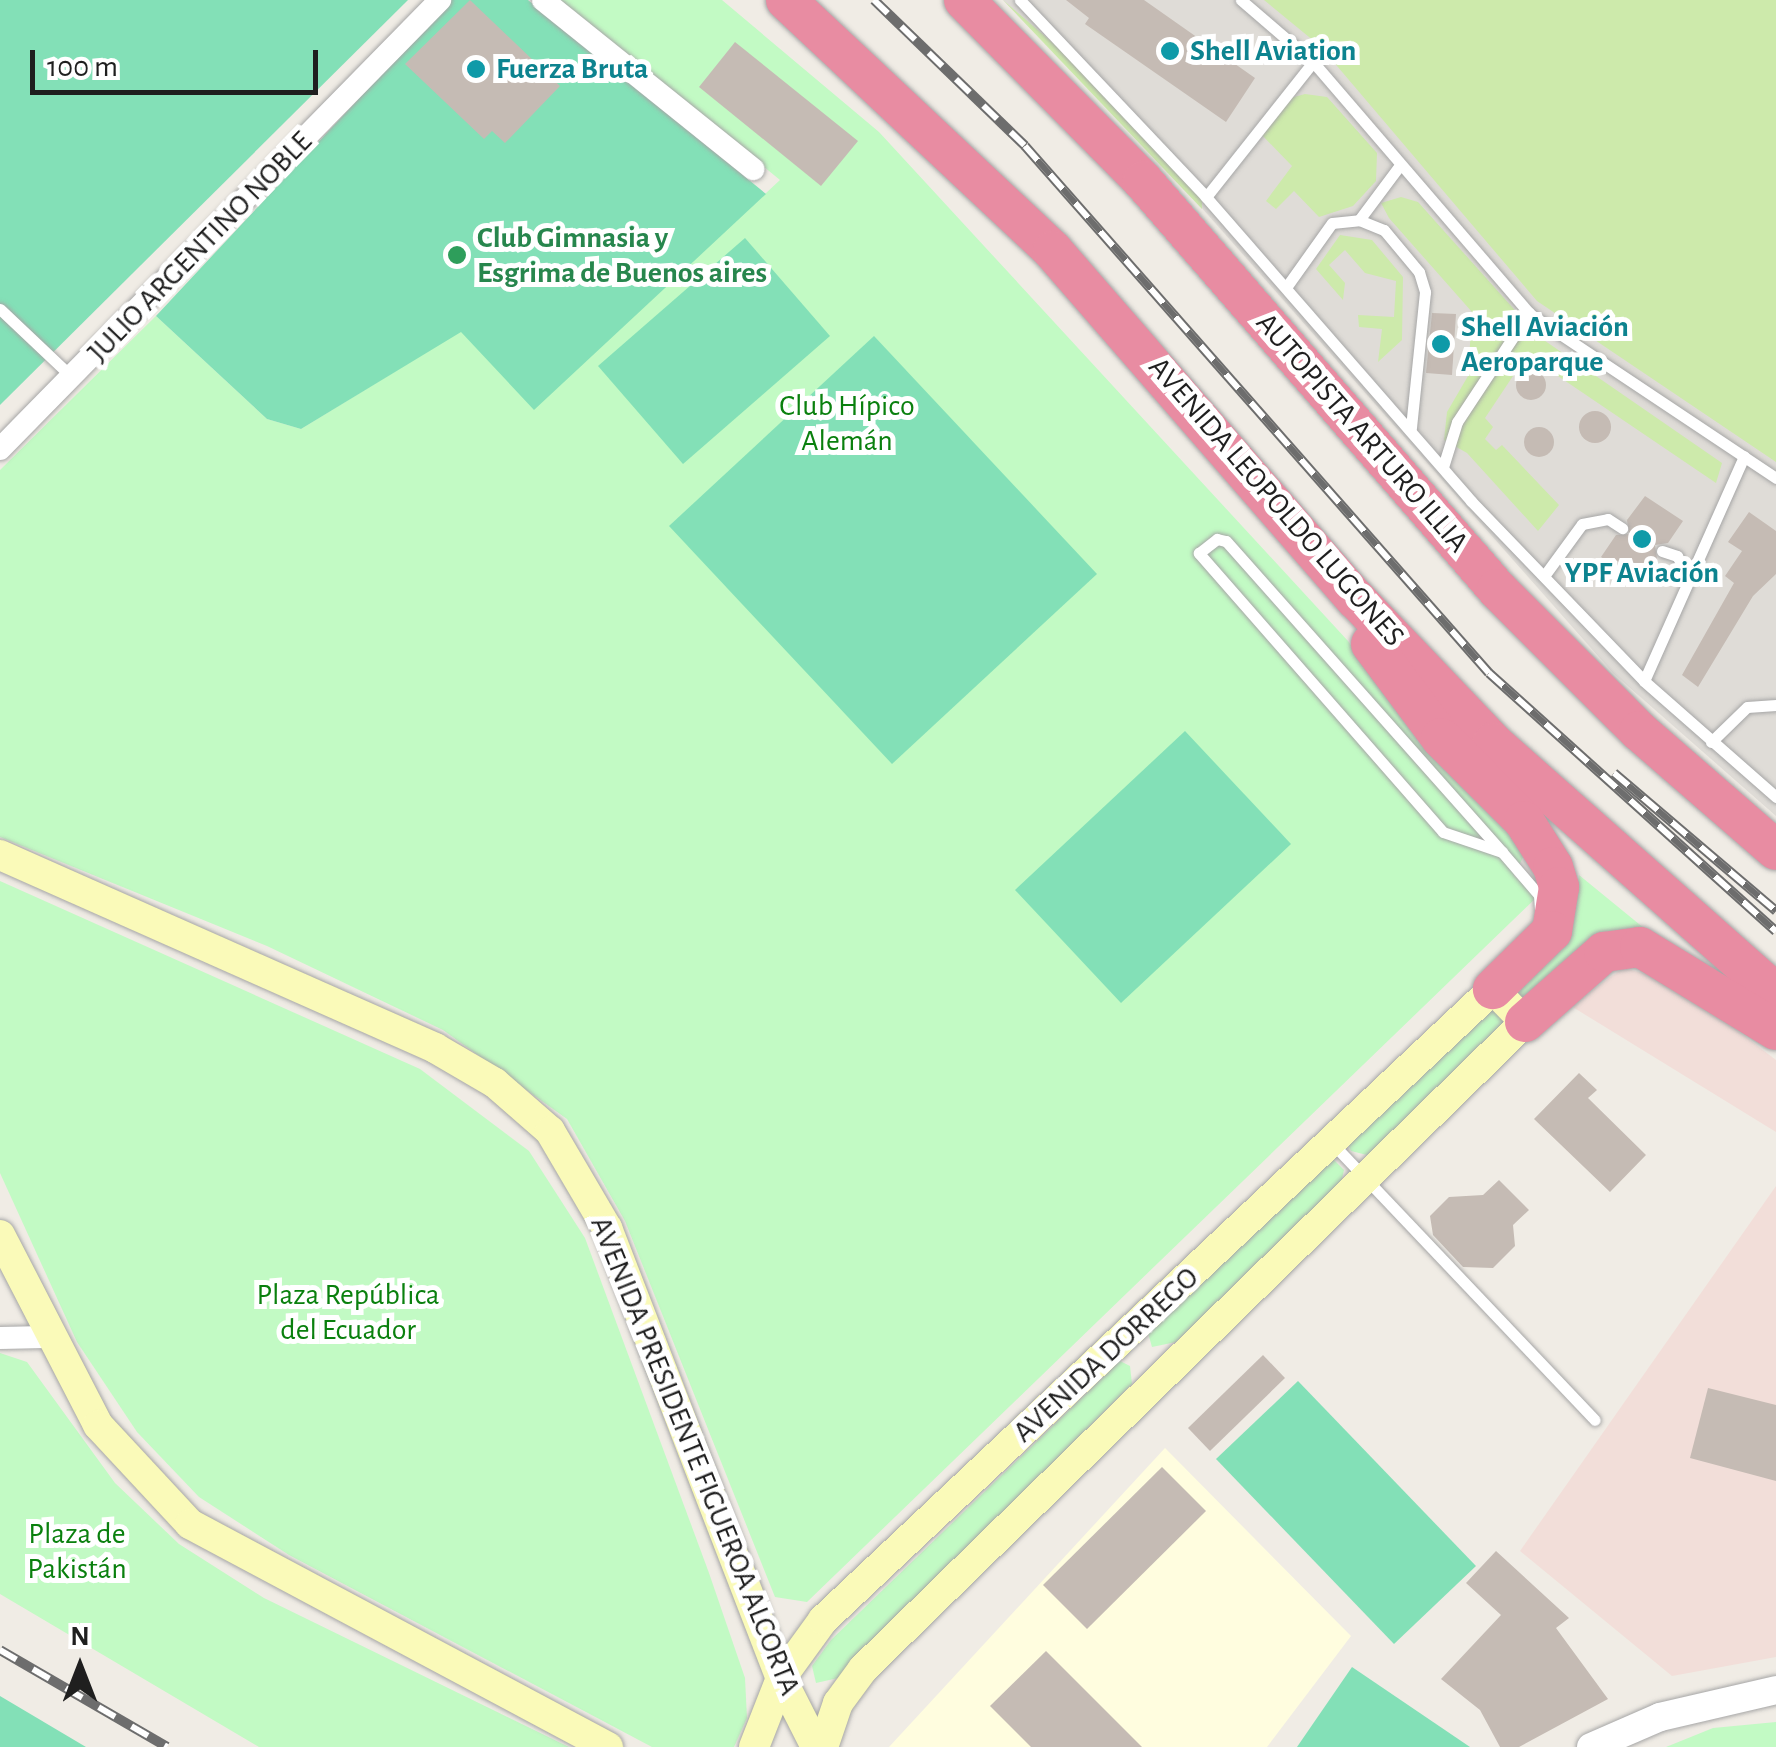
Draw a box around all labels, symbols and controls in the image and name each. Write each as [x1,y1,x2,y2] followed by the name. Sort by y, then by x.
[35,30,322,92] scale bar
[1190,33,1356,69] place label: Shell Aviation
[1159,40,1181,62] marker: Shell Aviation
[496,51,649,87] place label: Fuerza Bruta
[47,52,118,82] text: 100 m
[465,58,487,80] marker: Fuerza Bruta
[80,124,320,370] street label: JULIO ARGENTINO NOBLE
[477,220,767,290] place label: Club Gimnasia y Esgrima de Buenos aires
[446,244,468,266] marker: Club Gimnasia y Esgrima de Buenos aires
[1248,306,1476,560] street label: AUTOPISTA ARTURO ILLIA
[1461,309,1629,380] place label: Shell Aviación Aeroparque
[1430,333,1452,355] marker: Shell Aviación Aeroparque
[1141,350,1411,654] street label: AVENIDA LEOPOLDO LUGONES
[779,388,915,458] park label: Club Hípico Alemán
[1631,528,1653,550] marker: YPF Aviación
[1565,555,1719,591] place label: YPF Aviación
[582,1211,808,1701] street label: AVENIDA PRESIDENTE FIGUEROA ALCORTA
[1006,1260,1206,1450] street label: AVENIDA DORREGO
[256,1277,440,1348] park label: Plaza República del Ecuador
[27,1516,127,1586] park label: Plaza de Pakistán
[30,1617,130,1717] north arrow
[70,1623,90,1651] text: N

